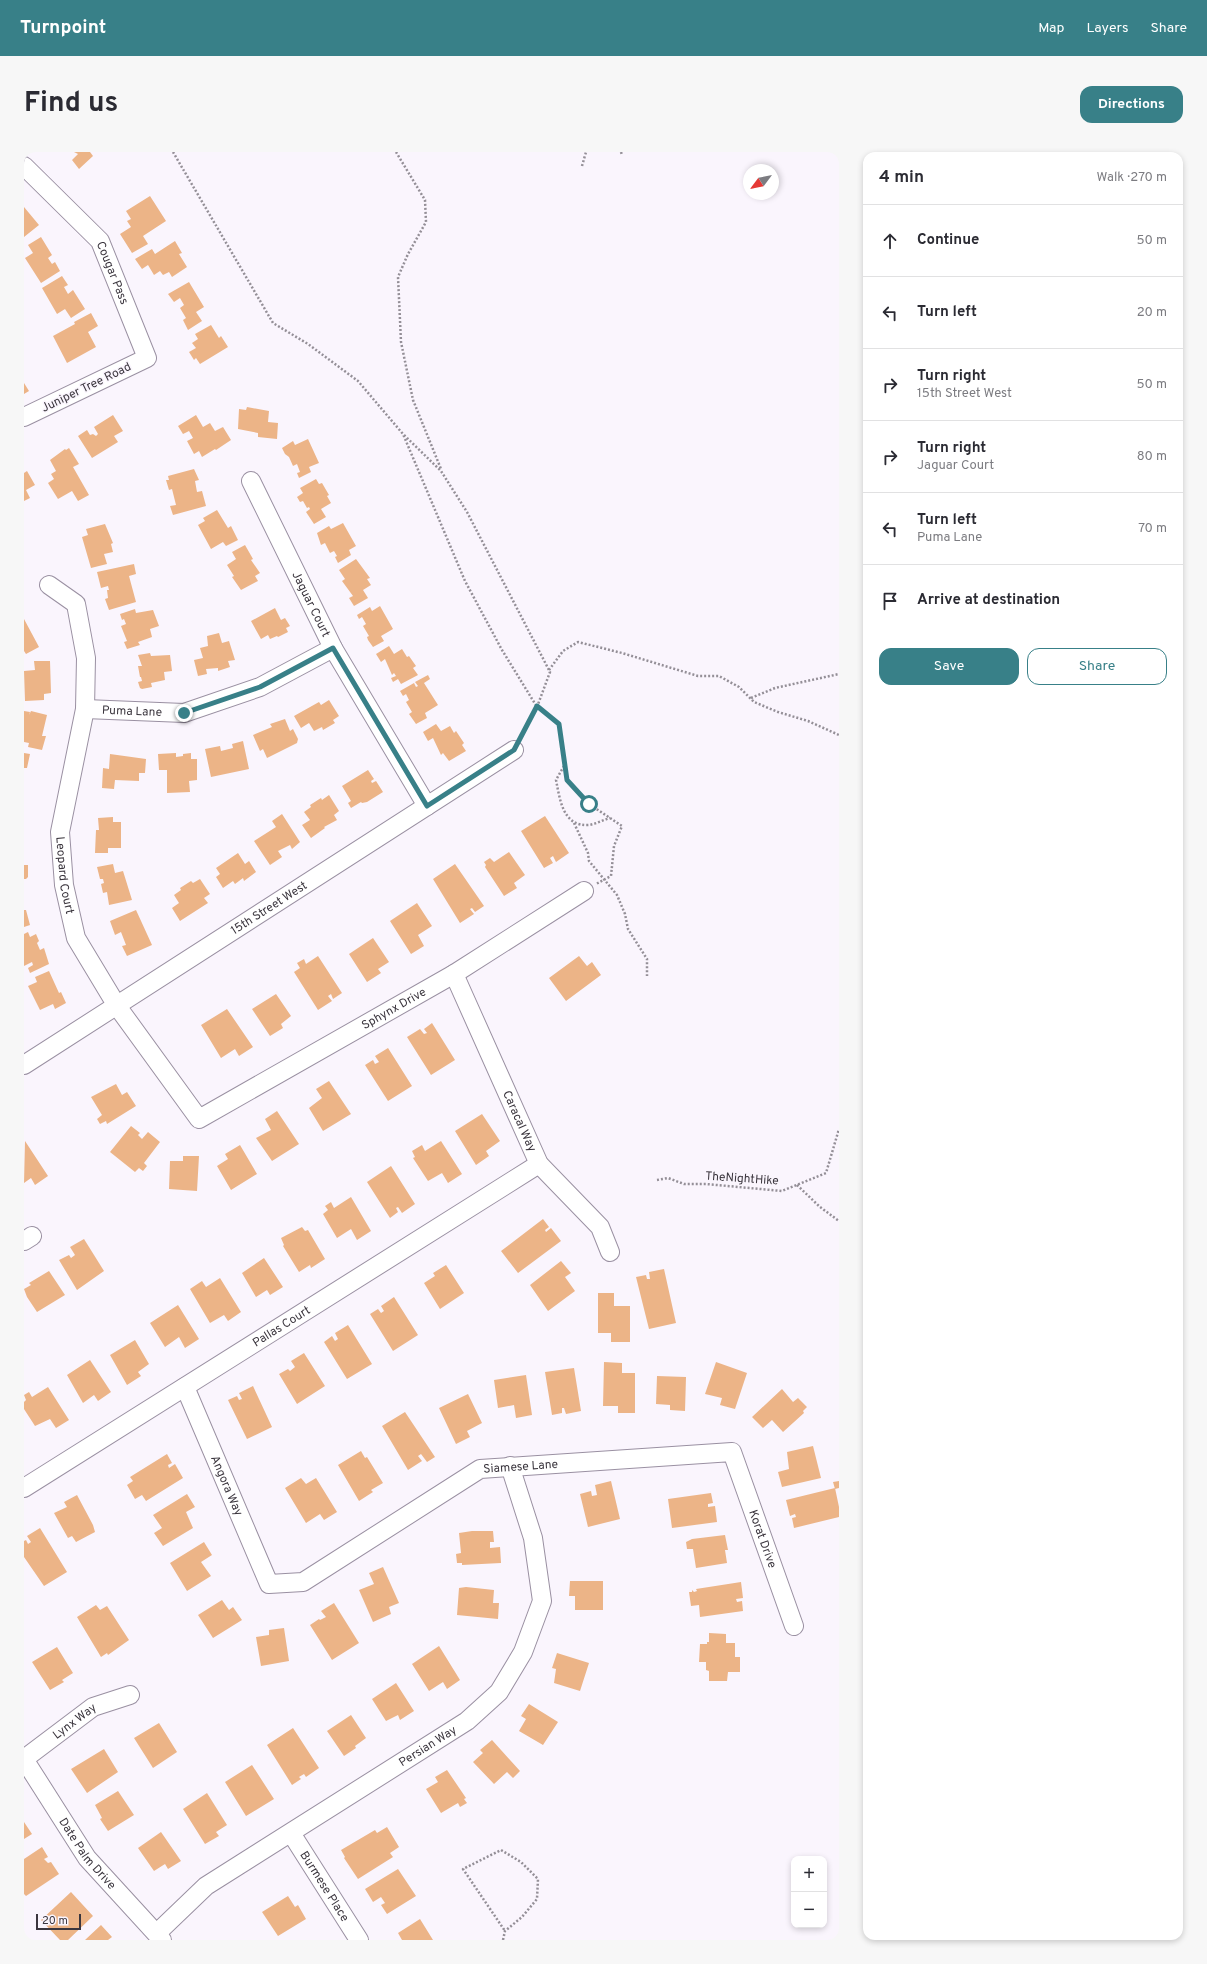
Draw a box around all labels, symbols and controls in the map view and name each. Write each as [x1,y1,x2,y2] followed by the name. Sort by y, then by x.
[20,16,106,40] text: Turnpoint
[1038,20,1064,37] text: Map
[1086,20,1128,37] text: Layers
[1150,20,1187,37] text: Share
[24,86,118,122] text: Find us
[1080,86,1183,123] button: Directions
[743,164,779,200] north arrow
[879,167,924,189] text: 4 min
[1097,170,1167,186] text: Walk · 270 m
[879,230,901,252] icon: ahead
[917,231,979,250] text: Continue
[1137,233,1167,249] text: 50 m
[92,239,132,307] street label: Cougar Pass
[879,302,901,324] icon: left
[917,303,977,322] text: Turn left
[1137,305,1167,321] text: 20 m
[39,359,134,417] street label: Juniper Tree Road
[917,367,986,386] text: Turn right
[879,374,901,396] icon: right
[1137,377,1167,393] text: 50 m
[917,386,1012,402] text: 15th Street West
[917,439,986,458] text: Turn right
[879,446,901,468] icon: right
[1137,449,1167,465] text: 80 m
[917,458,994,474] text: Jaguar Court
[917,511,977,530] text: Turn left
[879,518,901,540] icon: left
[1138,521,1167,537] text: 70 m
[917,530,982,546] text: Puma Lane
[288,569,333,640] street label: Jaguar Court
[879,590,901,612] icon: arrive
[917,591,1060,610] text: Arrive at destination
[879,648,1019,685] button: Save
[1027,648,1167,685] button: Share
[102,703,162,721] street label: Puma Lane
[175,704,193,722] route end
[580,795,598,813] route start
[51,836,77,916] street label: Leopard Court
[228,878,311,939] street label: 15th Street West
[359,984,429,1034] street label: Sphynx Drive
[498,1088,540,1155] street label: Caracal Way
[705,1168,779,1190] street label: TheNightHike
[250,1303,314,1351] street label: Pallas Court
[206,1453,246,1518] street label: Angora Way
[483,1457,559,1478] street label: Siamese Lane
[744,1508,780,1570] street label: Korat Drive
[50,1700,100,1744] street label: Lynx Way
[396,1722,460,1771] street label: Persian Way
[55,1815,119,1893] street label: Date Palm Drive
[296,1848,352,1925] street label: Burmese Place
[791,1856,827,1928] map controls
[791,1856,827,1892] button: +
[791,1892,827,1928] button: −
[36,1912,81,1931] scale bar
[42,1914,68,1928] text: 20 m

